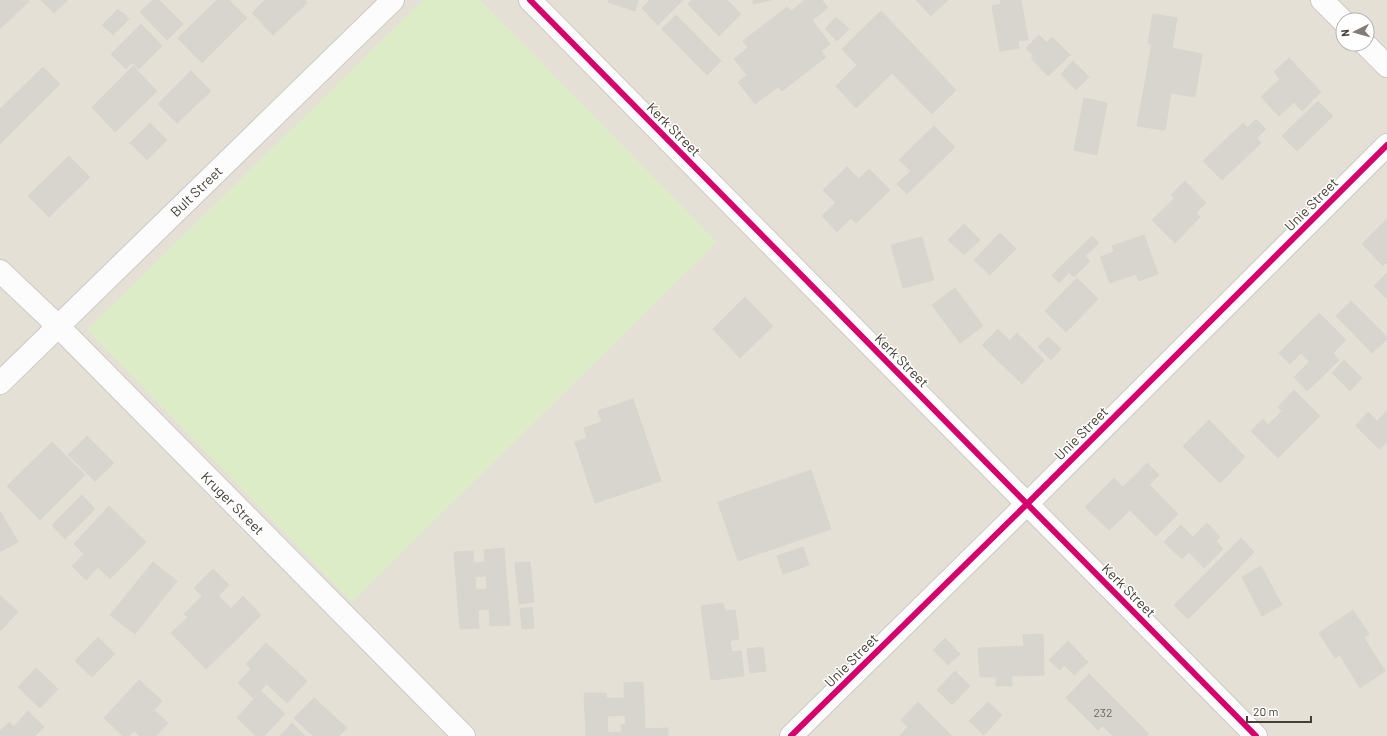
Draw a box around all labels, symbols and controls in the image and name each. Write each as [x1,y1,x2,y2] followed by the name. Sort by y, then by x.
[1335,12,1375,52] north arrow
[1338,29,1351,37] text: N
[644,99,704,159] street label: Kerk Street
[167,162,225,220] street label: Bult Street
[1281,174,1341,234] street label: Unie Street
[872,330,932,390] street label: Kerk Street
[1051,403,1111,463] street label: Unie Street
[198,468,268,538] street label: Kruger Street
[1099,560,1159,620] street label: Kerk Street
[821,630,881,690] street label: Unie Street
[1247,698,1311,724] scale bar
[1253,704,1279,718] text: 20 m
[1094,705,1112,719] house number: 232

